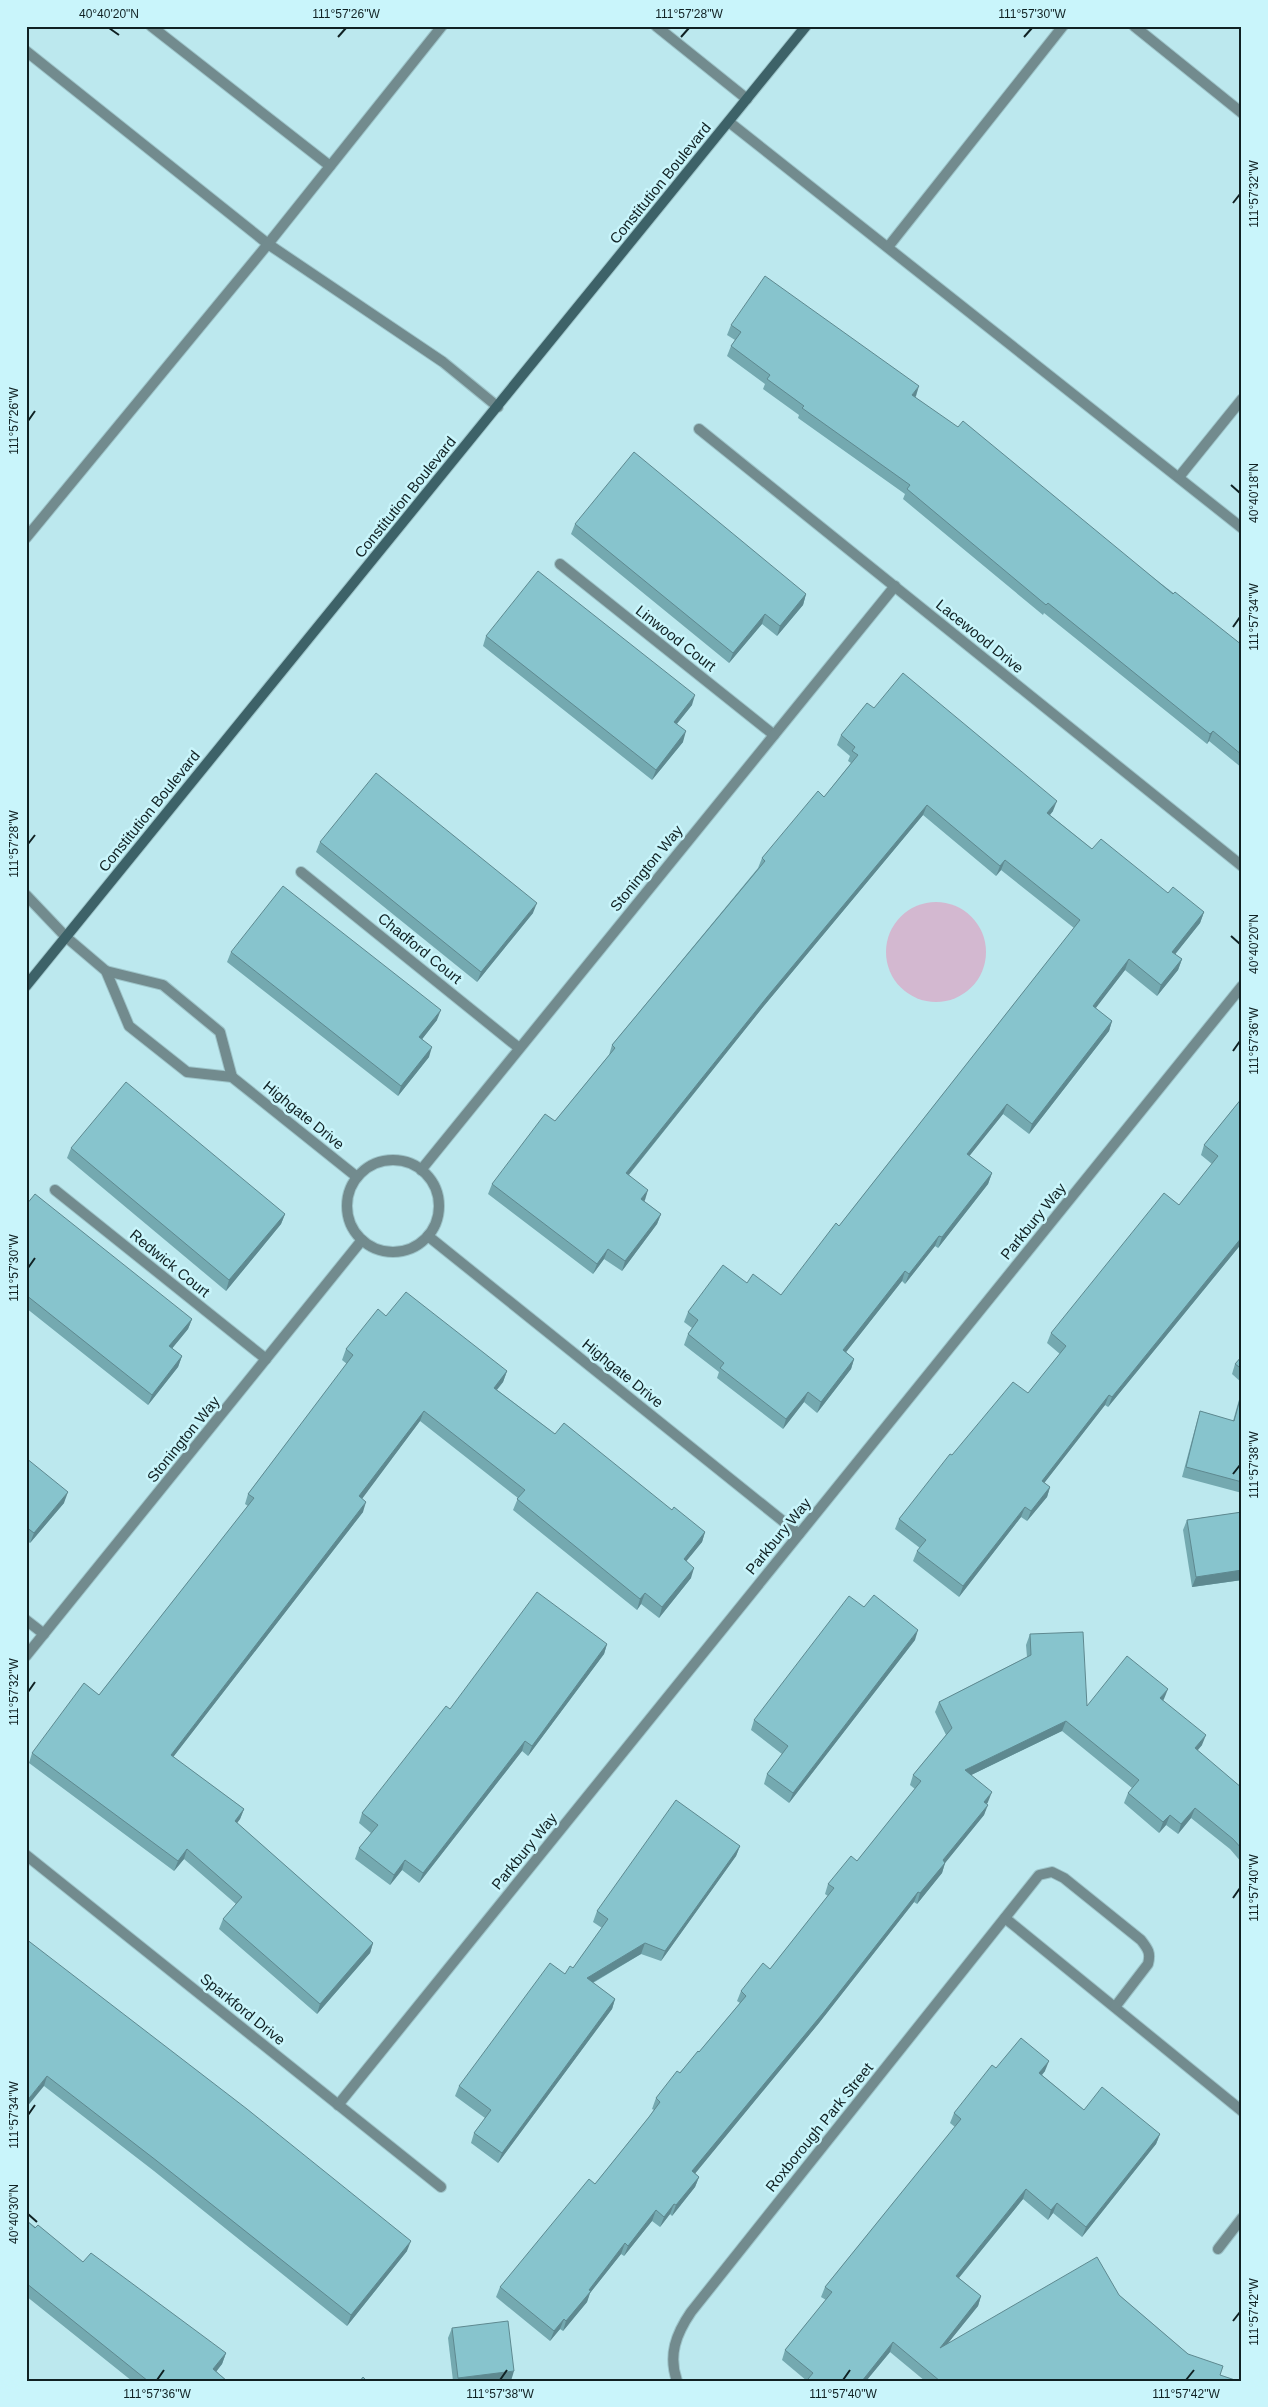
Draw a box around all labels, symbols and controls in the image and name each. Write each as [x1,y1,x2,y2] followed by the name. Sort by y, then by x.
[79,7,139,21] text: 40°40'20"N
[312,7,380,21] text: 111°57'26"W
[655,7,723,21] text: 111°57'28"W
[998,7,1066,21] text: 111°57'30"W
[606,119,714,247] street label: Constitution Boulevard
[1247,160,1261,228] text: 111°57'32"W
[7,387,21,455] text: 111°57'26"W
[351,433,459,561] street label: Constitution Boulevard
[1247,463,1261,523] text: 40°40'18"N
[1247,583,1261,651] text: 111°57'34"W
[933,596,1027,676] street label: Lacewood Drive
[633,602,720,675] street label: Linwood Court
[95,747,203,875] street label: Constitution Boulevard
[7,810,21,878] text: 111°57'28"W
[606,821,686,914] street label: Stonington Way
[375,909,466,987] street label: Chadford Court
[1247,914,1261,974] text: 40°40'20"N
[1247,1007,1261,1075] text: 111°57'36"W
[260,1077,348,1153] street label: Highgate Drive
[997,1179,1069,1263] street label: Parkbury Way
[127,1226,214,1301] street label: Redwick Court
[7,1234,21,1302] text: 111°57'30"W
[579,1335,667,1411] street label: Highgate Drive
[143,1392,223,1485] street label: Stonington Way
[1247,1431,1261,1499] text: 111°57'38"W
[742,1494,814,1578] street label: Parkbury Way
[7,1658,21,1726] text: 111°57'32"W
[488,1809,560,1893] street label: Parkbury Way
[1247,1854,1261,1922] text: 111°57'40"W
[197,1970,289,2048] street label: Sparkford Drive
[762,2058,877,2195] street label: Roxborough Park Street
[7,2081,21,2149] text: 111°57'34"W
[7,2184,21,2244] text: 40°40'30"N
[1247,2278,1261,2346] text: 111°57'42"W
[123,2387,191,2401] text: 111°57'36"W
[466,2387,534,2401] text: 111°57'38"W
[809,2387,877,2401] text: 111°57'40"W
[1152,2387,1220,2401] text: 111°57'42"W

